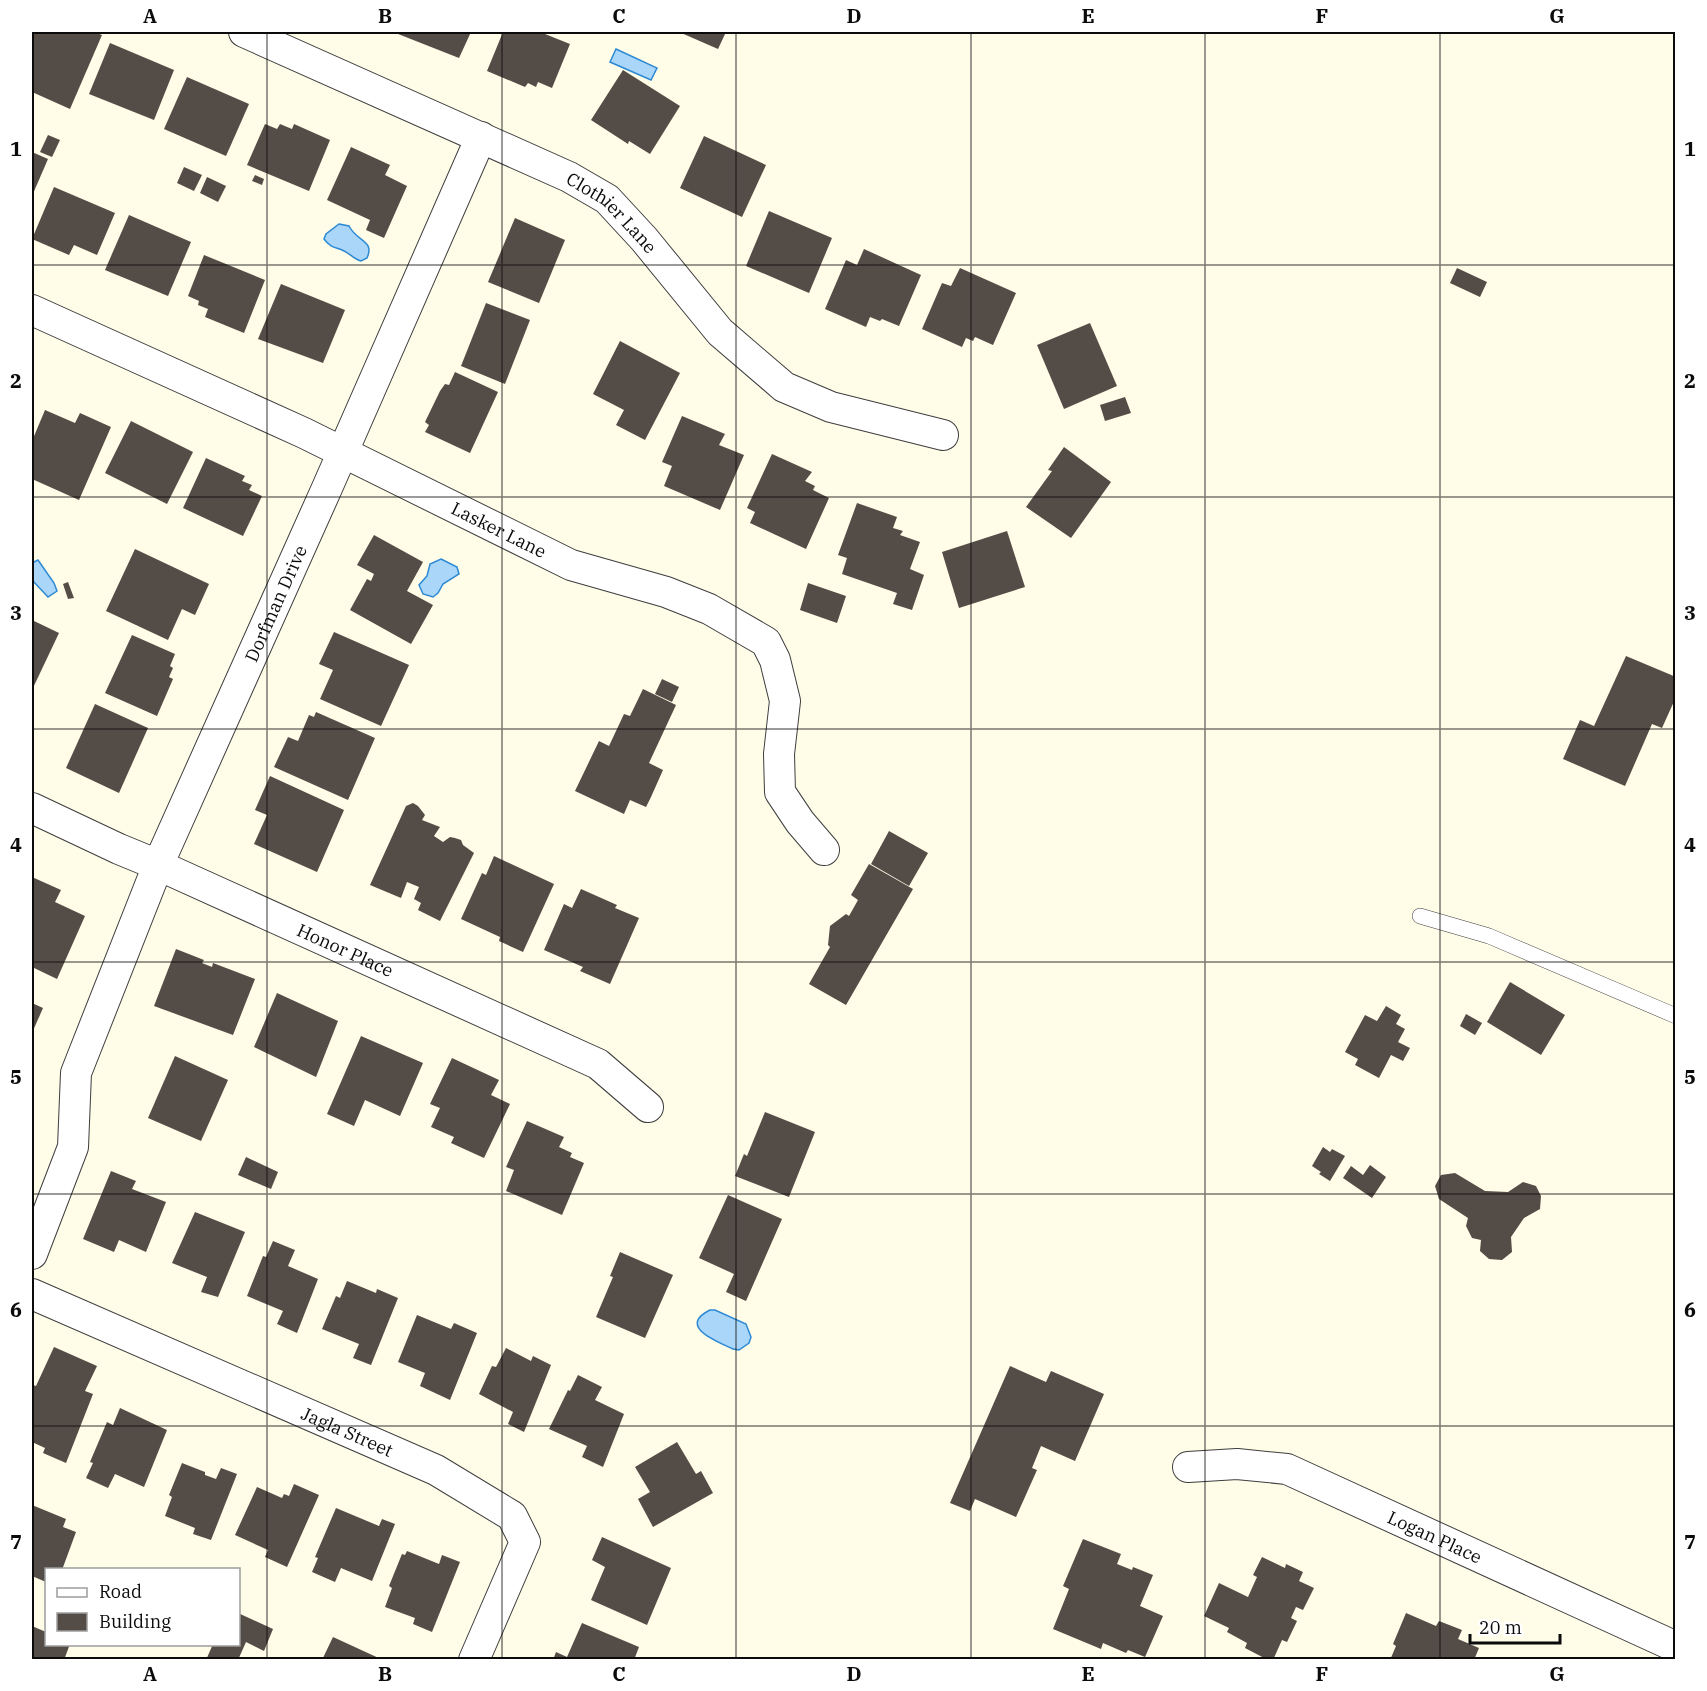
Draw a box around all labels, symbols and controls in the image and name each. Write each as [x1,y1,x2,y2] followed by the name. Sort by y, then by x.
[143,2,157,29] text: A
[378,2,392,29] text: B
[612,2,626,29] text: C
[846,2,862,29] text: D
[1081,2,1095,29] text: E
[1316,2,1328,29] text: F
[1549,2,1565,29] text: G
[10,135,22,162] text: 1
[1684,135,1696,162] text: 1
[562,167,662,258] street label: Clothier Lane
[10,367,22,394] text: 2
[1684,367,1696,394] text: 2
[448,496,550,563] street label: Lasker Lane
[239,541,311,665] street label: Dorfman Drive
[10,599,22,626] text: 3
[1684,599,1696,626] text: 3
[10,831,22,858] text: 4
[1684,831,1696,858] text: 4
[294,918,397,982] street label: Honor Place
[10,1063,22,1090] text: 5
[1684,1063,1696,1090] text: 5
[10,1296,22,1323] text: 6
[1684,1296,1696,1323] text: 6
[298,1401,397,1461] street label: Jagla Street
[1384,1505,1486,1568] street label: Logan Place
[10,1528,22,1555] text: 7
[1684,1528,1696,1555] text: 7
[45,1568,240,1646] legend
[99,1580,142,1603] text: Road
[1470,1607,1560,1645] scale bar
[99,1610,171,1633] text: Building
[1479,1616,1522,1639] text: 20 m
[143,1660,157,1687] text: A
[378,1660,392,1687] text: B
[612,1660,626,1687] text: C
[846,1660,862,1687] text: D
[1081,1660,1095,1687] text: E
[1316,1660,1328,1687] text: F
[1549,1660,1565,1687] text: G

